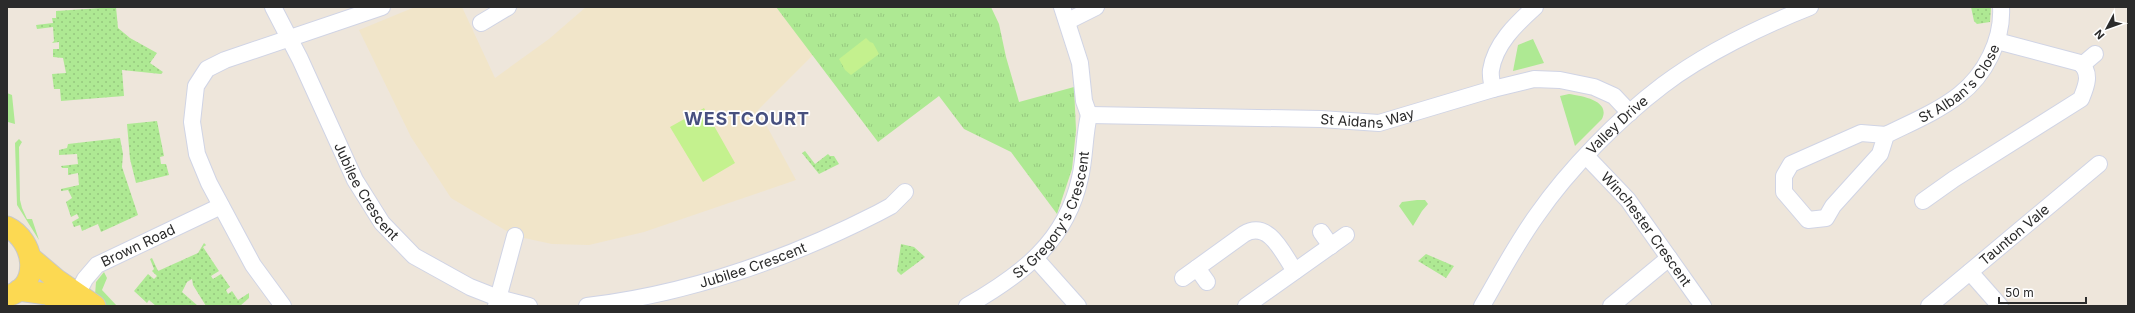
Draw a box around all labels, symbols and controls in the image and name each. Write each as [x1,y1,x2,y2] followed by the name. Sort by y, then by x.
[2087,8,2127,48] north arrow
[2091,27,2107,42] text: N
[1915,42,2003,126] street label: St Alban's Close
[1582,92,1651,158] street label: Valley Drive
[1320,104,1416,132] street label: St Aidans Way
[684,108,810,129] district label: WESTCOURT
[331,139,403,244] street label: Jubilee Crescent
[1009,150,1092,282] street label: St Gregory's Crescent
[1598,168,1695,290] street label: Winchester Crescent
[1975,200,2052,269] street label: Taunton Vale
[98,220,177,270] street label: Brown Road
[697,238,809,291] street label: Jubilee Crescent
[1999,279,2086,305] scale bar
[2005,285,2034,300] text: 50 m

